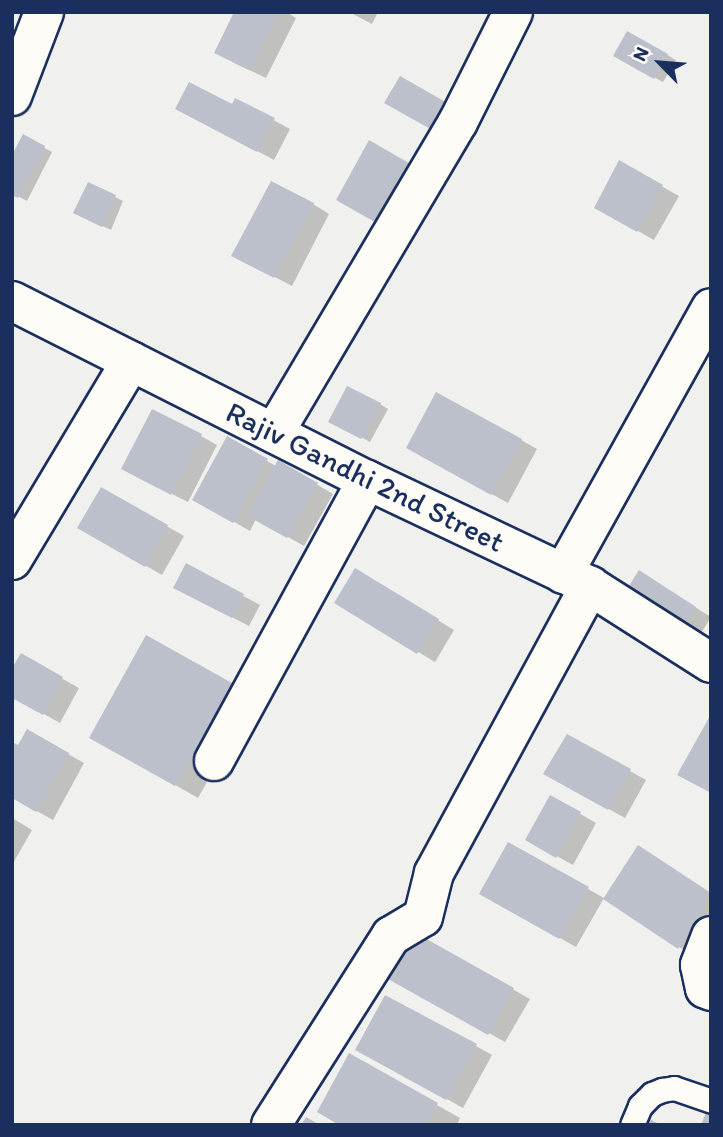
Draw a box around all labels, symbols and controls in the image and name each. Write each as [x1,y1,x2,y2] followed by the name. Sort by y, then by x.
[625,28,695,98] north arrow
[627,43,654,65] text: N
[220,394,510,560] street label: Rajiv Gandhi 2nd Street

